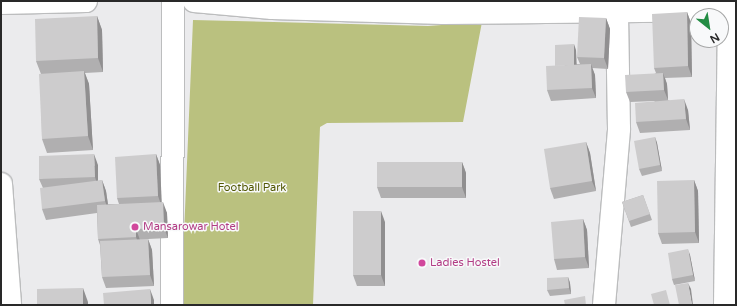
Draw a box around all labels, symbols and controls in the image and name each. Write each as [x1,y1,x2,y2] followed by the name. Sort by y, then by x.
[689,8,729,48] north arrow
[708,30,722,46] text: N
[218,181,286,195] park label: Football Park
[143,220,238,234] place label: Mansarowar Hotel
[130,222,140,232] marker: Mansarowar Hotel
[430,256,500,270] place label: Ladies Hostel
[417,258,427,268] marker: Ladies Hostel

